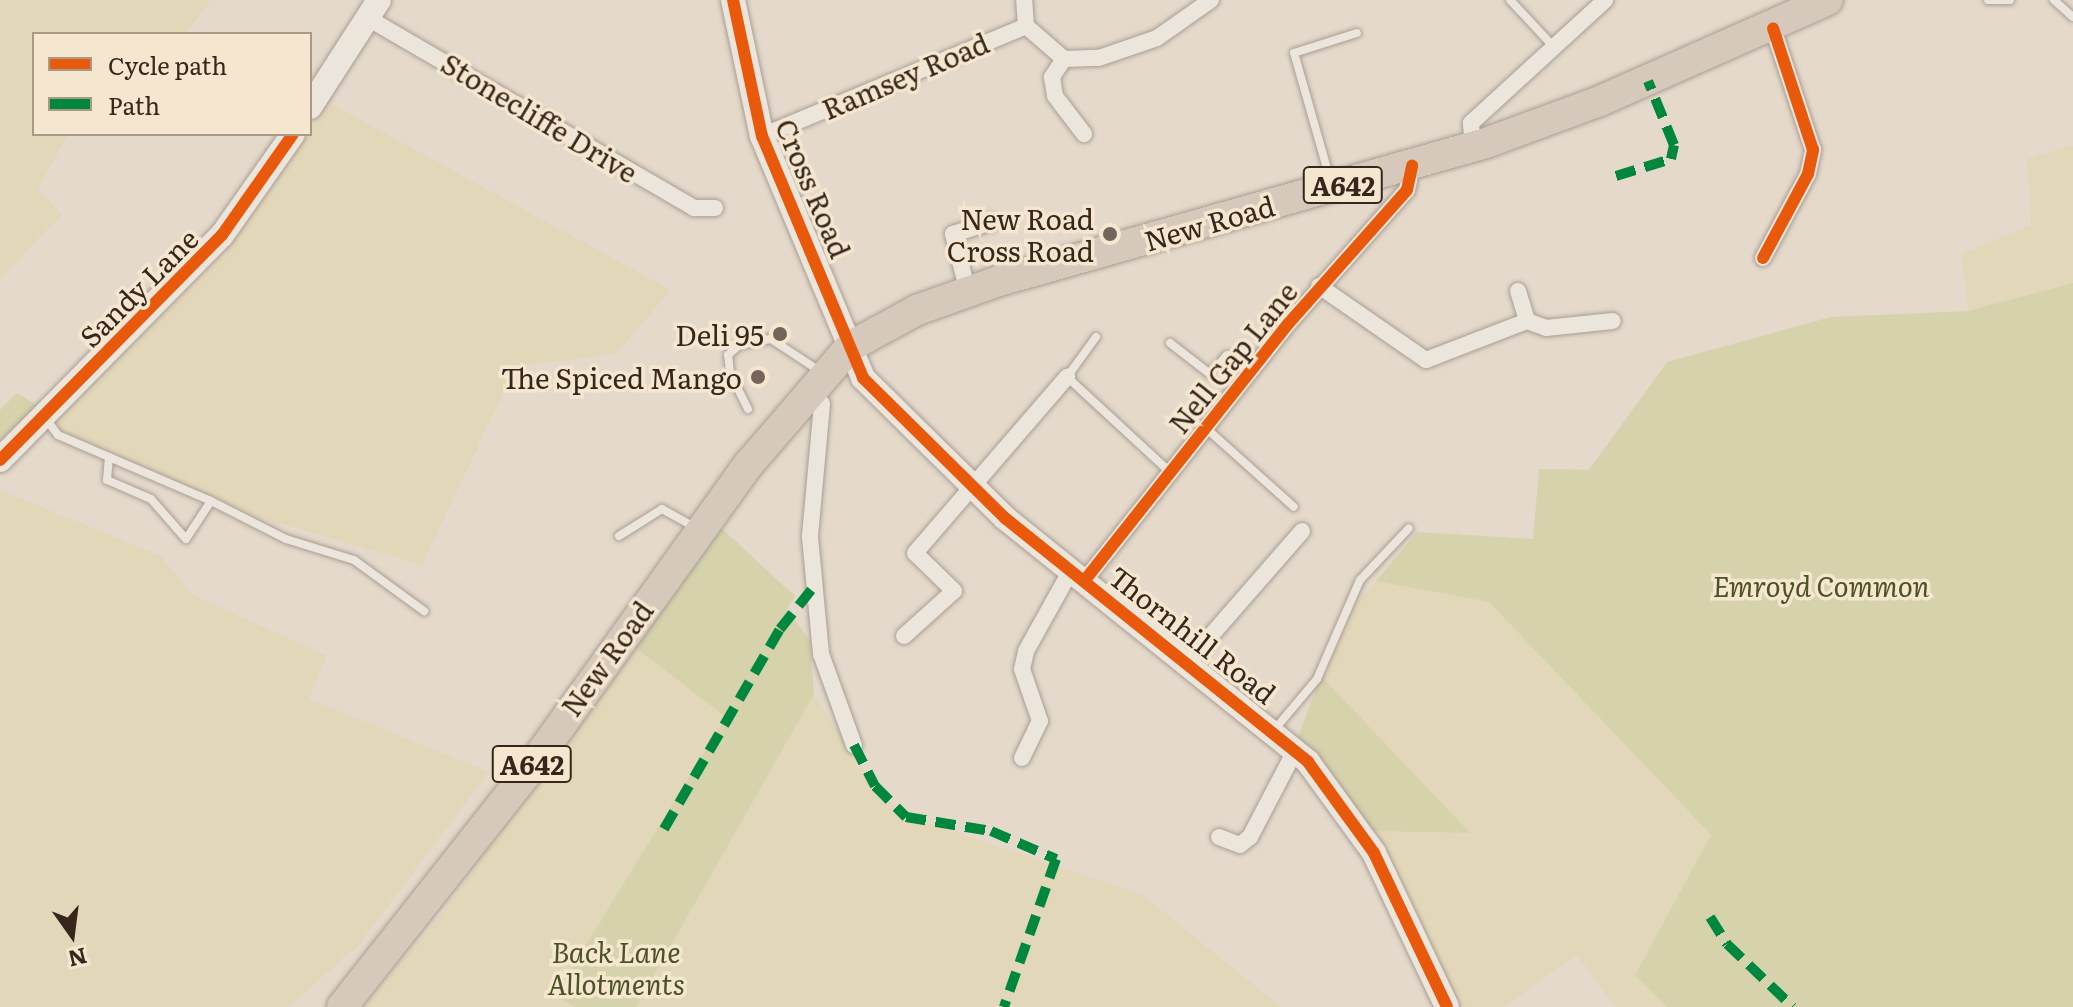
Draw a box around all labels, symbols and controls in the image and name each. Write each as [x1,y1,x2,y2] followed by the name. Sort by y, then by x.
[817,25,993,125] street label: Ramsey Road
[32,32,312,136] legend
[436,45,644,189] street label: Stonecliffe Drive
[108,47,227,82] text: Cycle path
[108,87,160,122] text: Path
[770,114,858,262] street label: Cross Road
[1301,163,1385,207] road number: A642
[1140,187,1278,257] street label: New Road
[947,201,1094,267] place label: New Road Cross Road
[72,221,204,353] street label: Sandy Lane
[1101,225,1119,243] marker: New Road Cross Road
[1161,275,1303,439] street label: Nell Gap Lane
[675,317,764,351] place label: Deli 95
[771,325,789,343] marker: Deli 95
[501,360,742,394] place label: The Spiced Mango
[749,368,767,386] marker: The Spiced Mango
[1103,558,1283,710] street label: Thornhill Road
[1712,568,1930,602] park label: Emroyd Common
[553,594,659,722] street label: New Road
[490,742,574,786] road number: A642
[32,895,112,975] north arrow
[547,934,685,1000] park label: Back Lane Allotments
[65,941,91,977] text: N

